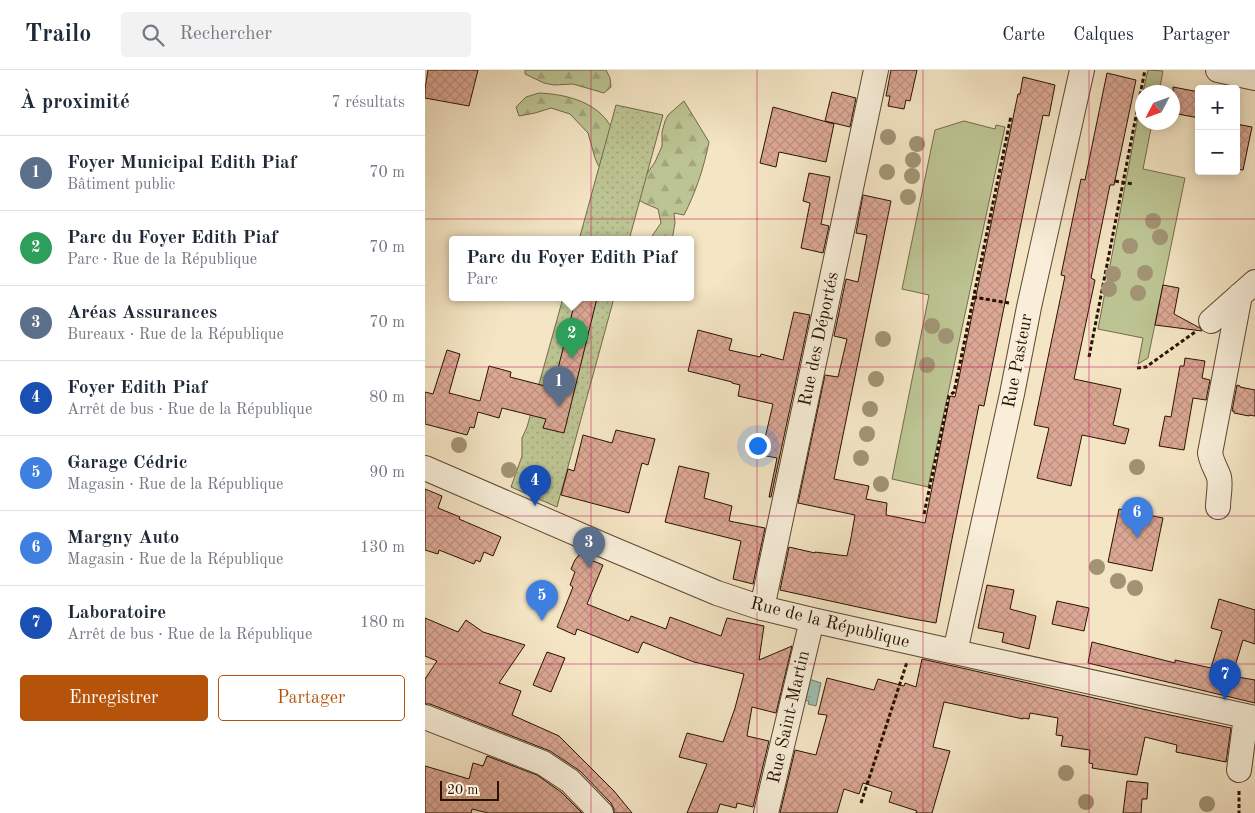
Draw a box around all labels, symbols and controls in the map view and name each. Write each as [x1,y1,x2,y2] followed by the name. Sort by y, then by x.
[121,12,471,57] search box
[139,21,167,49] icon: search
[25,23,91,47] text: Trailo
[179,25,272,44] text: Rechercher
[1002,26,1045,44] text: Carte
[1073,26,1134,44] text: Calques
[1162,26,1230,44] text: Partager
[1135,85,1180,130] north arrow
[1195,85,1240,175] map controls
[1195,85,1240,130] button: +
[20,92,130,113] text: À proximité
[331,95,405,111] text: 7 résultats
[1195,130,1240,175] button: −
[67,154,296,173] text: Foyer Municipal Edith Piaf
[31,165,41,181] text: 1
[369,165,405,181] text: 70 m
[67,177,175,193] text: Bâtiment public
[67,229,278,248] text: Parc du Foyer Edith Piaf
[449,236,694,301] popup
[31,240,41,256] text: 2
[369,240,405,256] text: 70 m
[466,249,677,268] text: Parc du Foyer Edith Piaf
[67,252,257,268] text: Parc · Rue de la République
[796,270,842,408] street label: Rue des Déportés
[466,272,498,288] text: Parc
[67,304,217,323] text: Aréas Assurances
[1000,312,1036,410] street label: Rue Pasteur
[31,315,41,331] text: 3
[369,315,405,331] text: 70 m
[556,318,588,359] pin: 2
[67,327,284,343] text: Bureaux · Rue de la République
[543,366,575,407] pin: 1
[67,379,207,398] text: Foyer Edith Piaf
[31,390,41,406] text: 4
[369,390,405,406] text: 80 m
[67,402,312,418] text: Arrêt de bus · Rue de la République
[745,433,771,459] your location
[67,454,188,473] text: Garage Cédric
[31,465,41,481] text: 5
[369,465,405,481] text: 90 m
[519,465,551,506] pin: 4
[67,477,283,493] text: Magasin · Rue de la République
[1121,497,1153,538] pin: 6
[573,527,605,568] pin: 3
[67,529,179,548] text: Margny Auto
[31,540,41,556] text: 6
[360,540,405,556] text: 130 m
[67,552,283,568] text: Magasin · Rue de la République
[526,580,558,621] pin: 5
[749,595,911,651] street label: Rue de la République
[67,604,166,623] text: Laboratoire
[31,615,41,631] text: 7
[360,615,405,631] text: 180 m
[67,627,312,643] text: Arrêt de bus · Rue de la République
[765,649,813,785] street label: Rue Saint-Martin
[1209,659,1241,700] pin: 7
[20,675,208,721] button: Enregistrer
[218,675,405,721] button: Partager
[440,778,499,801] scale bar
[447,783,478,797] text: 20 m

